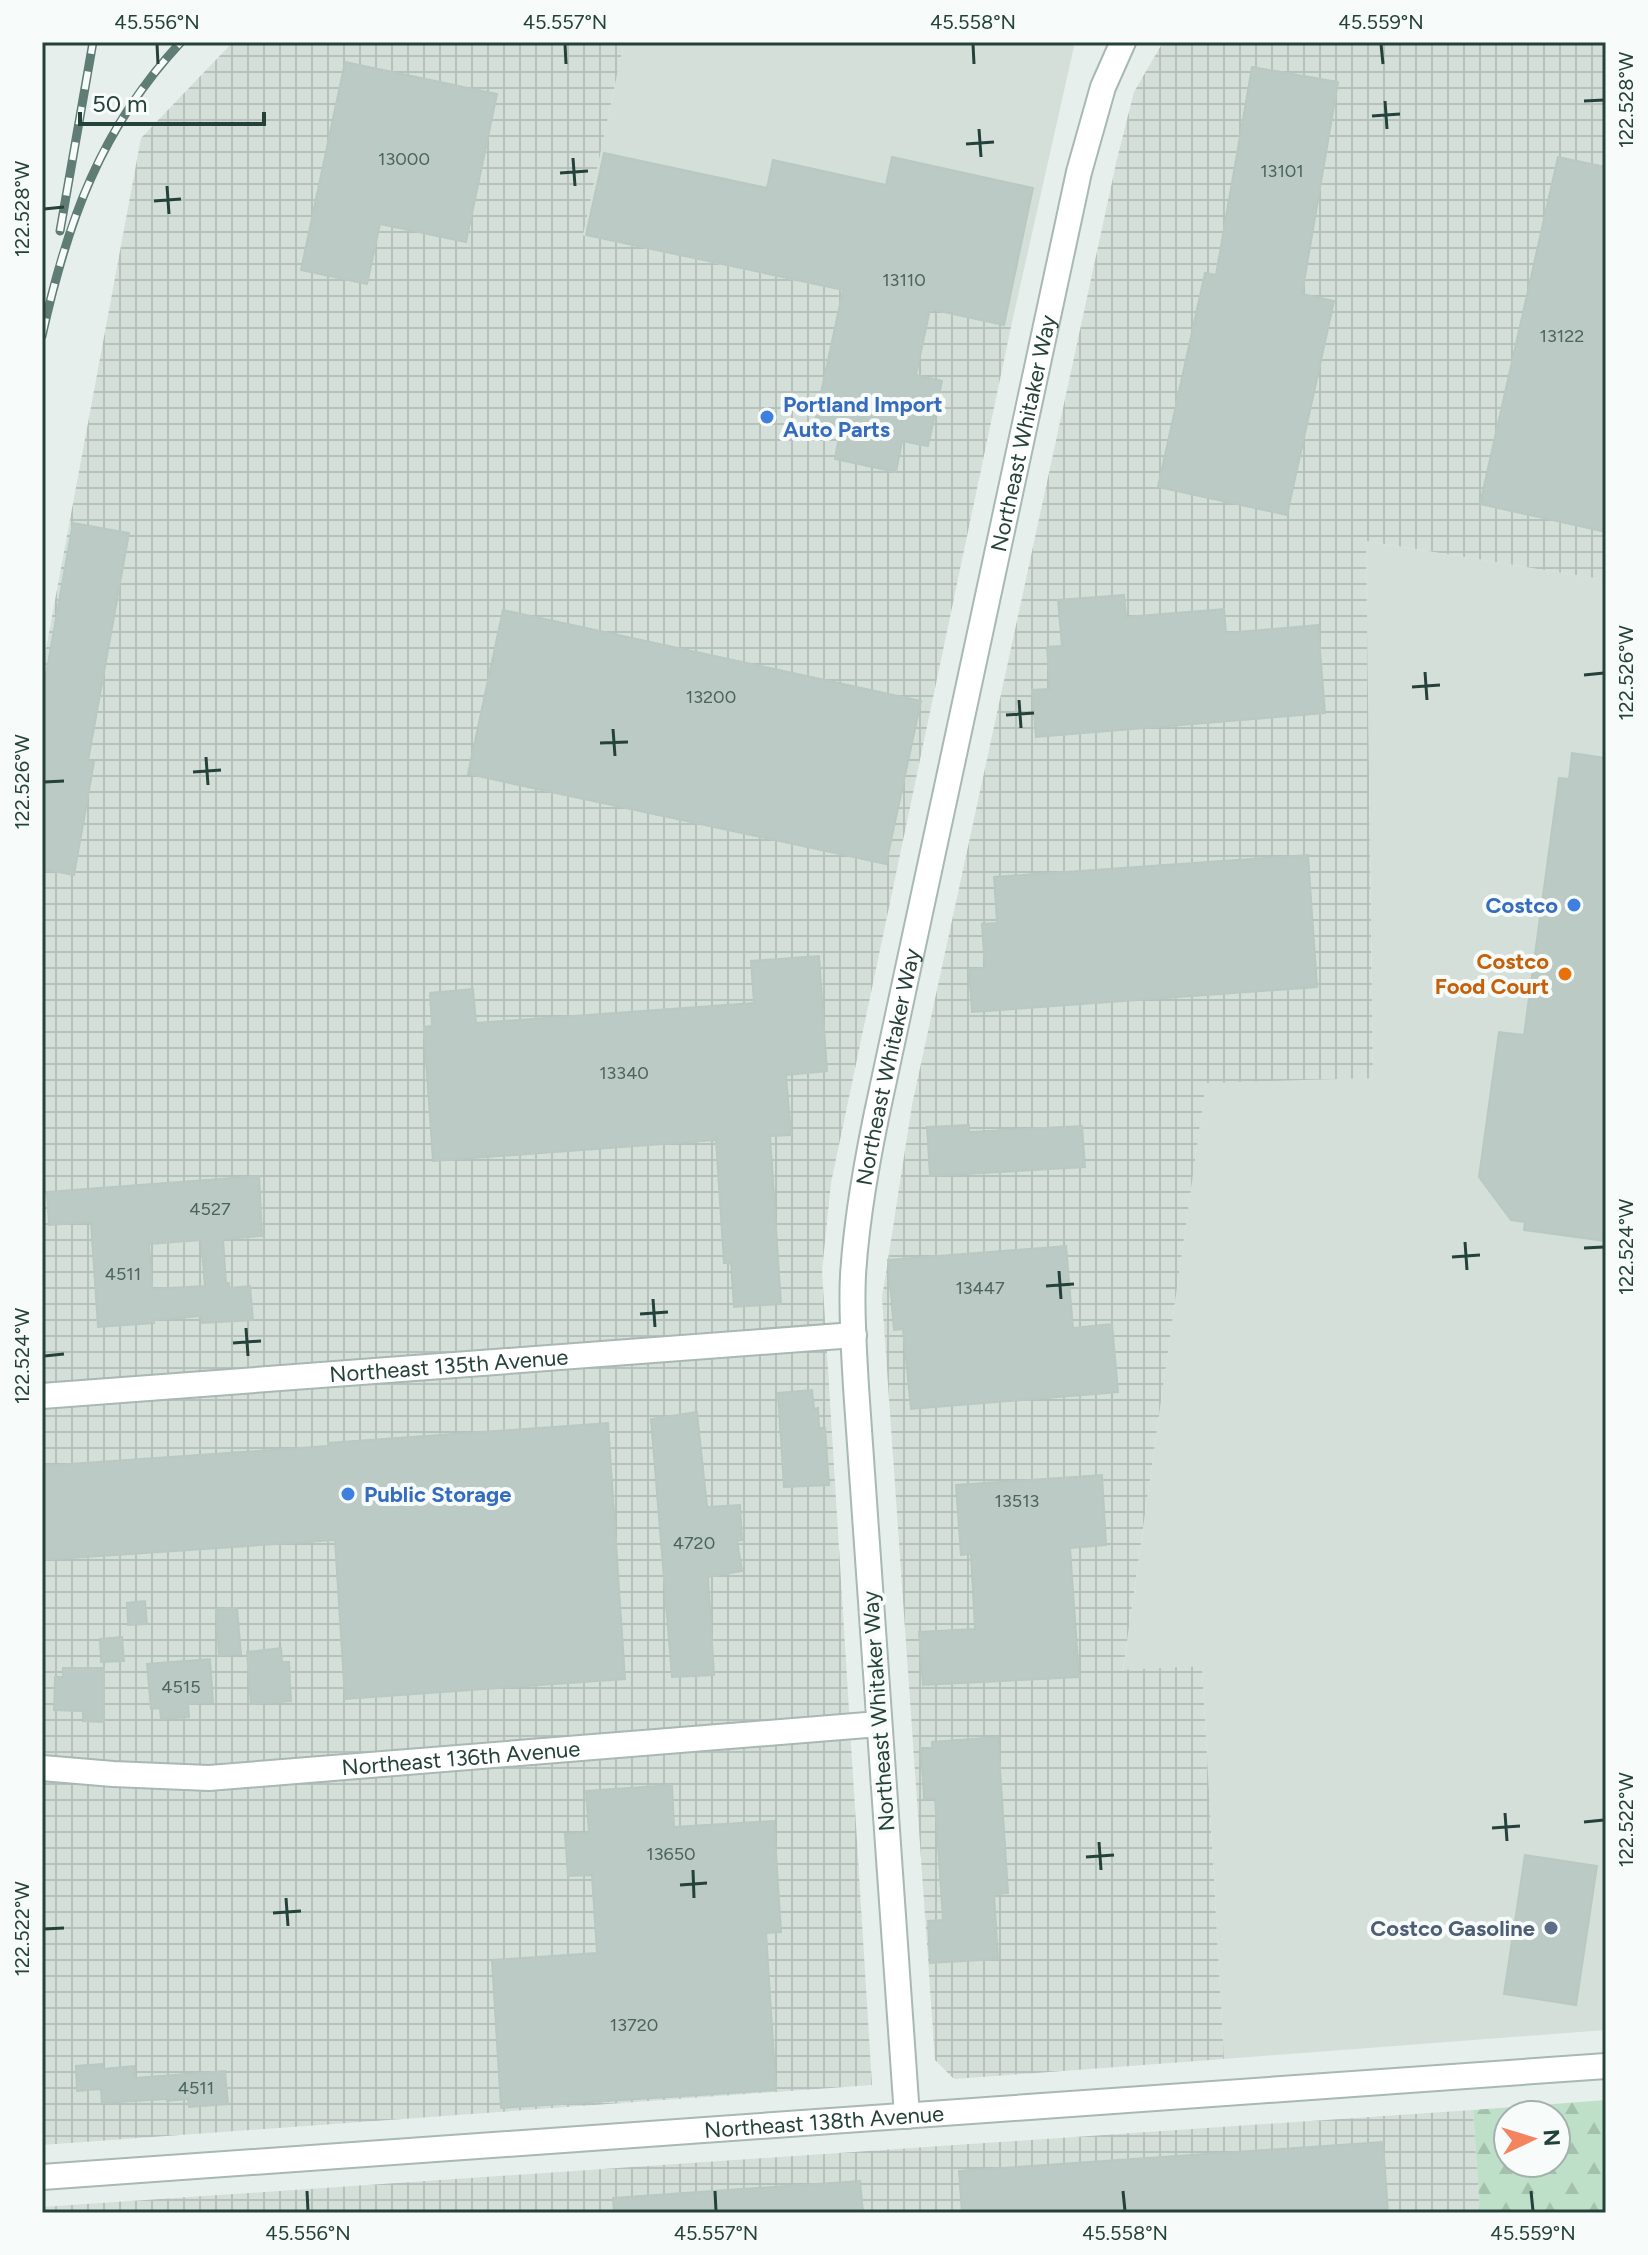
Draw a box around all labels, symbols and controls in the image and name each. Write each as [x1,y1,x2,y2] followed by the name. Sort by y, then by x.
[114,10,200,34] text: 45.556°N
[523,10,607,34] text: 45.557°N
[930,10,1016,34] text: 45.558°N
[1338,10,1424,34] text: 45.559°N
[1614,52,1638,148] text: 122.528°W
[80,76,264,126] scale bar
[92,89,148,118] text: 50 m
[378,148,430,170] house number: 13000
[1260,160,1304,182] house number: 13101
[10,161,34,257] text: 122.528°W
[882,269,926,291] house number: 13110
[985,312,1062,554] street label: Northeast Whitaker Way
[1540,325,1584,347] house number: 13122
[783,391,943,443] place label: Portland Import Auto Parts
[758,408,776,426] marker: Portland Import Auto Parts
[1614,625,1638,721] text: 122.526°W
[686,686,736,708] house number: 13200
[10,734,34,830] text: 122.526°W
[1486,892,1558,919] place label: Costco
[1565,896,1583,914] marker: Costco
[850,946,926,1187] street label: Northeast Whitaker Way
[1435,948,1549,1000] place label: Costco Food Court
[1556,965,1574,983] marker: Costco Food Court
[599,1062,649,1084] house number: 13340
[189,1198,231,1220] house number: 4527
[1614,1199,1638,1295] text: 122.524°W
[105,1263,141,1285] house number: 4511
[955,1277,1005,1299] house number: 13447
[10,1308,34,1404] text: 122.524°W
[329,1344,569,1388] street label: Northeast 135th Avenue
[364,1481,512,1508] place label: Public Storage
[339,1485,357,1503] marker: Public Storage
[995,1490,1039,1512] house number: 13513
[673,1532,715,1554] house number: 4720
[857,1589,900,1832] street label: Northeast Whitaker Way
[161,1676,201,1698] house number: 4515
[341,1735,581,1781] street label: Northeast 136th Avenue
[1614,1772,1638,1868] text: 122.522°W
[646,1843,696,1865] house number: 13650
[10,1881,34,1977] text: 122.522°W
[1370,1915,1535,1942] place label: Costco Gasoline
[1542,1919,1560,1937] marker: Costco Gasoline
[610,2014,658,2036] house number: 13720
[178,2077,214,2099] house number: 4511
[1492,2099,1572,2179] north arrow
[703,2100,945,2144] street label: Northeast 138th Avenue
[1537,2128,1566,2147] text: N
[265,2221,351,2245] text: 45.556°N
[674,2221,758,2245] text: 45.557°N
[1082,2221,1168,2245] text: 45.558°N
[1490,2221,1576,2245] text: 45.559°N

